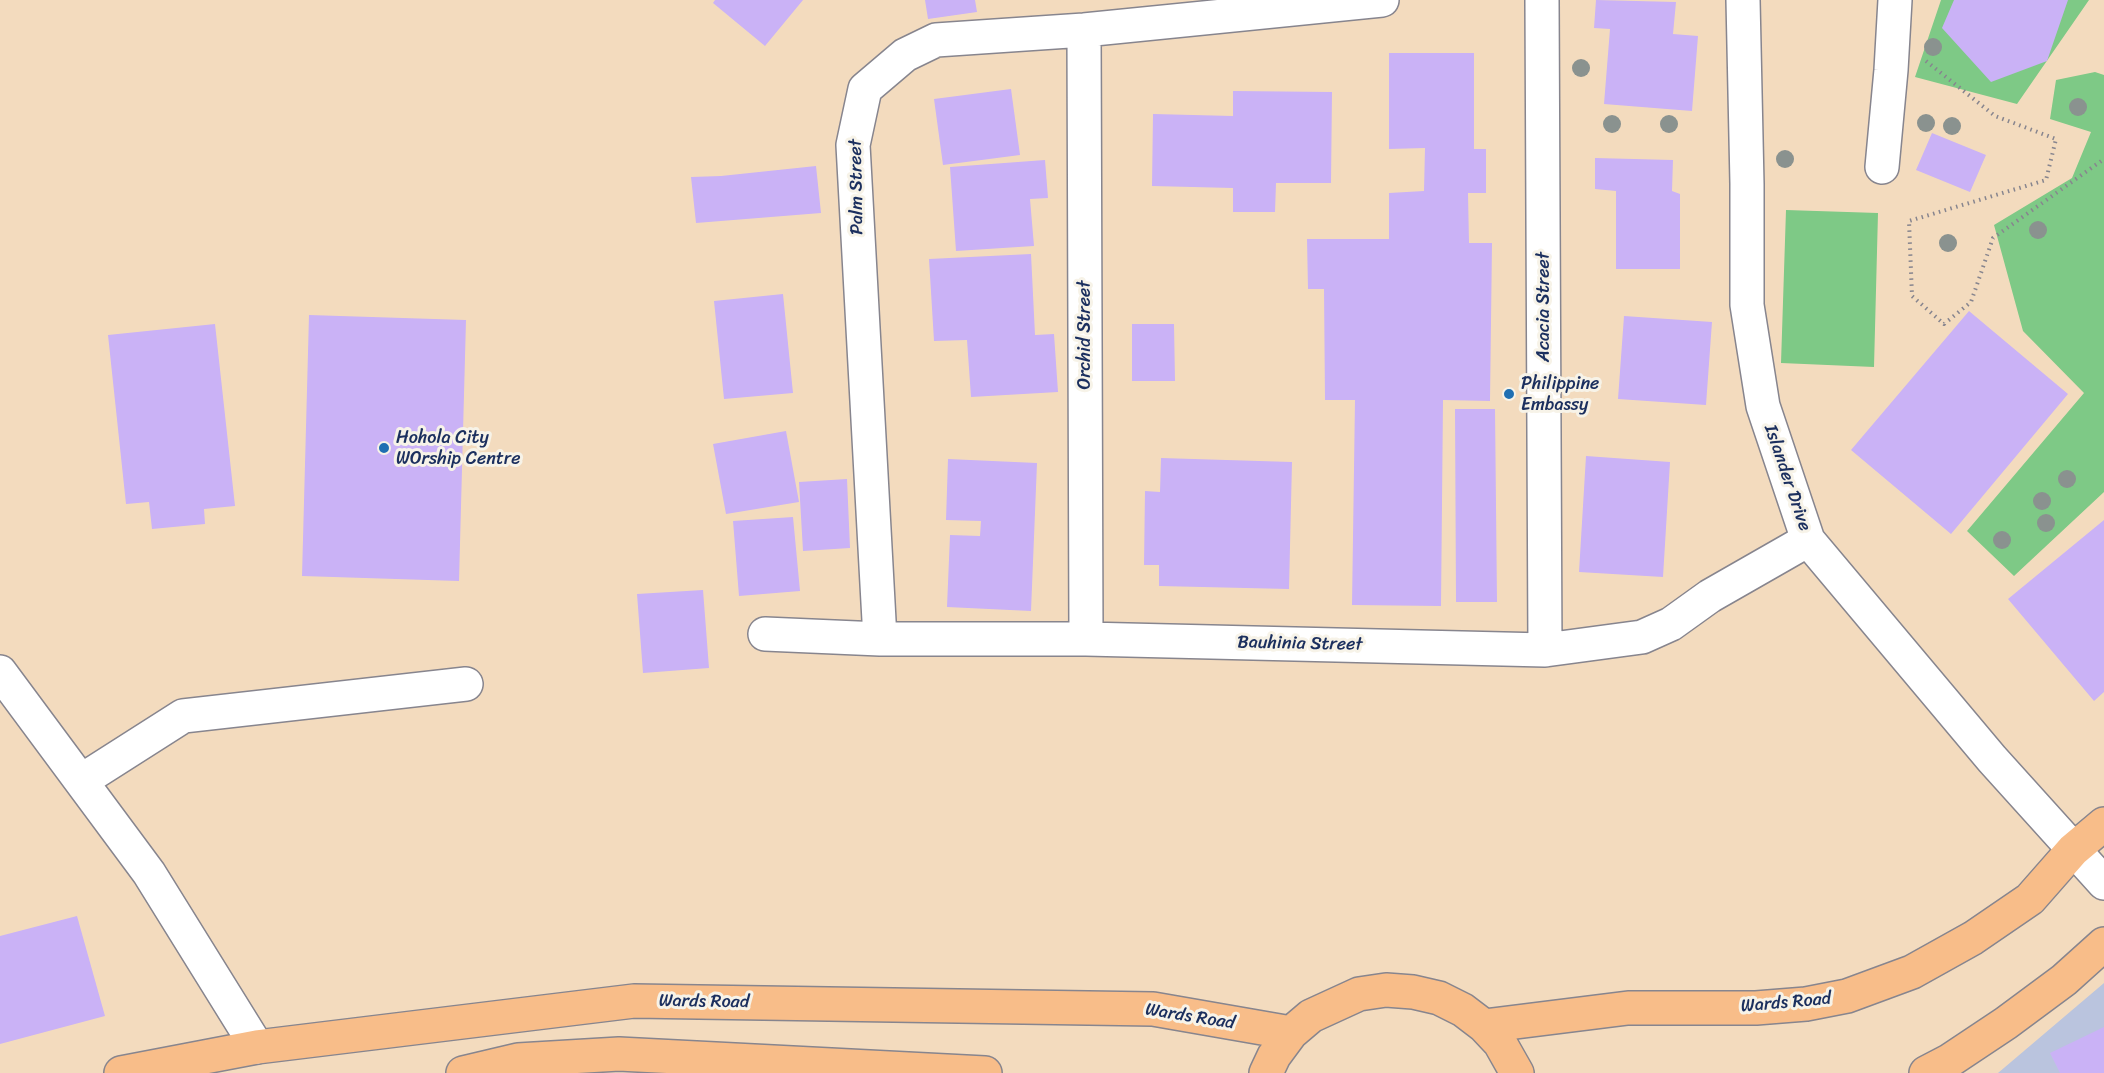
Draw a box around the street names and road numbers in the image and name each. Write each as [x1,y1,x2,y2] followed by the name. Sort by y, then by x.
[845,139,869,235] street label: Palm Street
[1533,252,1555,362] street label: Acacia Street
[1074,281,1096,389] street label: Orchid Street
[1759,422,1815,534] street label: Islander Drive
[1237,632,1363,656] street label: Bauhinia Street
[1740,988,1832,1018] street label: Wards Road
[659,990,749,1014] street label: Wards Road
[1144,999,1236,1035] street label: Wards Road

